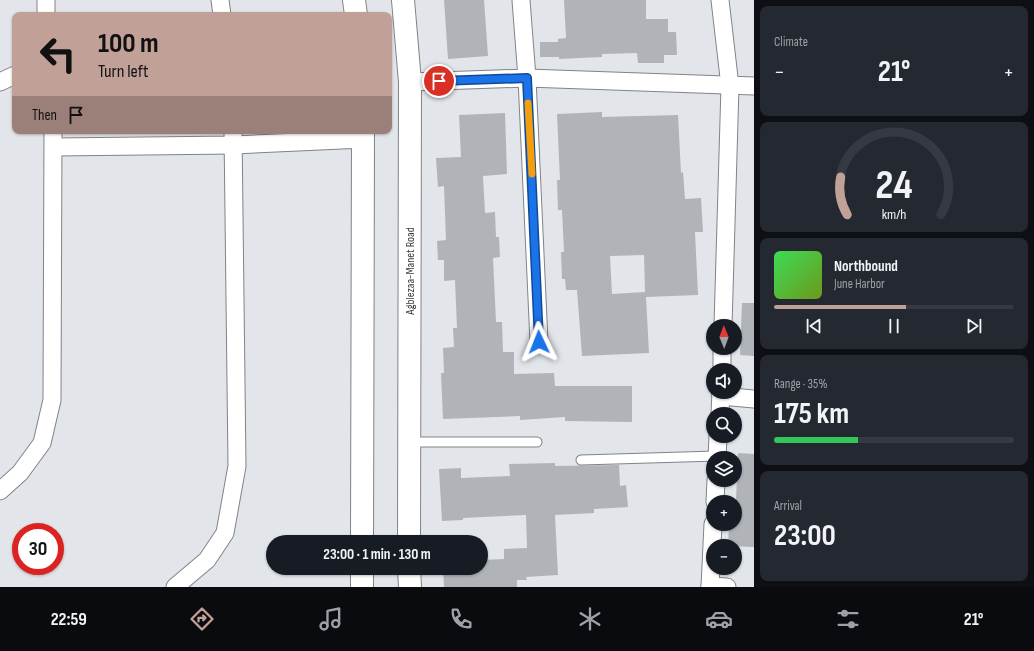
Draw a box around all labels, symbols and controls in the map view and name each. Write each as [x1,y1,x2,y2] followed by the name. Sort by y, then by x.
[98,27,159,60] text: 100 m
[32,28,84,80] icon: left
[774,34,808,50] text: Climate
[878,54,910,90] text: 21°
[774,59,785,86] text: −
[1003,59,1014,86] text: +
[98,61,149,82] text: Turn left
[422,64,456,98] pin
[428,70,450,92] icon: arrive
[65,104,87,126] icon: arrive
[32,106,57,125] text: Then
[875,161,913,210] text: 24
[882,206,906,223] text: km/h
[403,227,418,316] street label: Agblezaa-Manet Road
[834,257,898,276] text: Northbound
[834,276,885,292] text: June Harbor
[803,315,825,337] icon: previous
[883,315,905,337] icon: pause
[963,315,985,337] icon: next
[706,319,742,355] north arrow
[706,319,742,575] map controls
[518,321,560,363] position arrow
[706,363,742,399] button: sound
[774,376,828,392] text: Range · 35%
[774,396,849,432] text: 175 km
[706,407,742,443] button: search
[706,451,742,487] button: layers
[706,495,742,531] button: +
[774,498,802,514] text: Arrival
[774,518,836,554] text: 23:00
[12,523,64,575] speed limit sign: 30
[706,539,742,575] button: −
[323,545,431,564] text: 23:00 · 1 min · 130 m
[188,605,216,633] icon: directions
[317,605,345,633] icon: music
[447,605,475,633] icon: phone
[576,605,604,633] icon: climate
[705,605,733,633] icon: car
[834,605,862,633] icon: filters
[51,609,87,630] text: 22:59
[964,609,983,630] text: 21°

